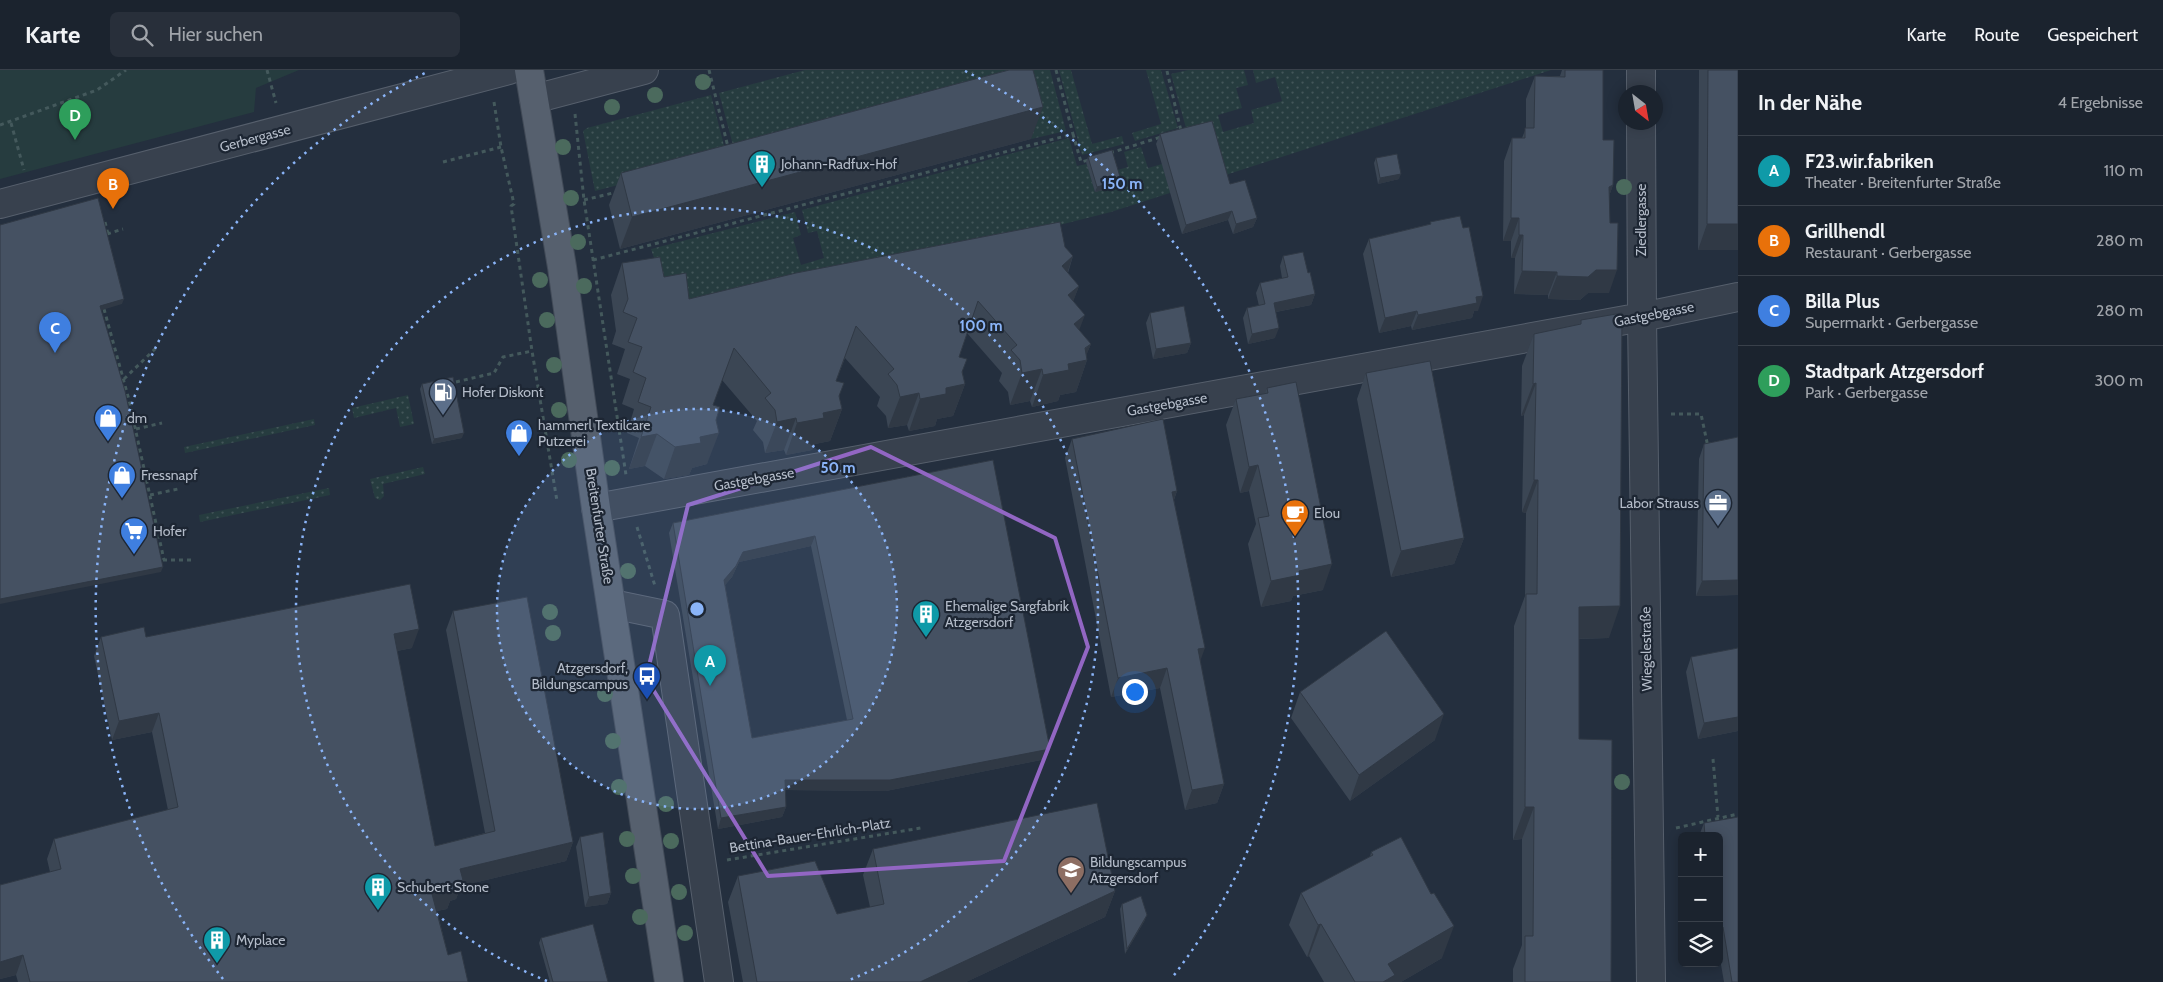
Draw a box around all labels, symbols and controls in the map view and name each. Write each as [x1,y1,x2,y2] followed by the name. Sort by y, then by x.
[110,12,460,57] search box
[25,20,80,49] text: Karte
[128,21,156,49] icon: search
[168,23,263,46] text: Hier suchen
[1907,24,1946,46] text: Karte
[1974,24,2019,46] text: Route
[2047,24,2138,46] text: Gespeichert
[1618,85,1663,130] north arrow
[1758,90,1862,115] text: In der Nähe
[2058,93,2143,112] text: 4 Ergebnisse
[59,99,91,140] pin: D
[218,120,292,156] street label: Gerbergasse
[747,149,777,188] building icon: Johann-Radfux-Hof
[1805,150,1934,173] text: F23.wir.fabriken
[780,155,898,173] place label: Johann-Radfux-Hof
[1769,161,1779,180] text: A
[2104,161,2143,180] text: 110 m
[97,168,129,209] pin: B
[1805,173,2001,192] text: Theater · Breitenfurter Straße
[1102,175,1142,193] text: 150 m
[1632,184,1650,256] street label: Ziedlergasse
[1805,220,1885,243] text: Grillhendl
[1769,231,1779,250] text: B
[2096,231,2143,250] text: 280 m
[1805,243,1972,262] text: Restaurant · Gerbergasse
[1805,290,1880,313] text: Billa Plus
[1613,297,1695,331] street label: Gastgebgasse
[1769,301,1779,320] text: C
[2096,301,2143,320] text: 280 m
[39,312,71,353] pin: C
[1805,313,1978,332] text: Supermarkt · Gerbergasse
[959,317,1003,335] text: 100 m
[1805,360,1984,383] text: Stadtpark Atzgersdorf
[1768,371,1780,390] text: D
[2094,371,2143,390] text: 300 m
[428,377,458,416] fuel station icon: Hofer Diskont
[462,383,544,401] place label: Hofer Diskont
[1805,383,1928,402] text: Park · Gerbergasse
[1126,388,1208,420] street label: Gastgebgasse
[93,403,123,442] shop icon: dm
[127,409,147,427] place label: dm
[538,416,650,450] place label: hammerl Textilcare Putzerei
[504,418,534,457] shop icon: hammerl Textilcare Putzerei
[820,459,856,477] text: 50 m
[107,460,137,499] shop icon: Fressnapf
[713,463,795,495] street label: Gastgebgasse
[141,466,198,484] place label: Fressnapf
[582,467,618,585] street label: Breitenfurter Straße
[1703,488,1733,527] office icon: Labor Strauss
[1620,494,1699,512] place label: Labor Strauss
[1280,498,1310,537] cafe icon: Elou
[1314,504,1340,522] place label: Elou
[119,516,149,555] supermarket icon: Hofer
[153,522,187,540] place label: Hofer
[945,597,1070,631] place label: Ehemalige Sargfabrik Atzgersdorf
[911,599,941,638] building icon: Ehemalige Sargfabrik Atzgersdorf
[688,600,706,618] centre of rings
[1636,607,1656,691] street label: Wiegelestraße
[694,645,726,686] pin: A
[532,659,628,693] place label: Atzgersdorf, Bildungscampus
[632,661,662,700] bus stop icon: Atzgersdorf, Bildungscampus
[1122,679,1148,705] your location
[728,813,892,857] street label: Bettina-Bauer-Ehrlich-Platz
[1678,832,1723,967] map controls
[1678,832,1723,877] button: +
[1090,853,1187,887] place label: Bildungscampus Atzgersdorf
[1056,855,1086,894] school or university icon: Bildungscampus Atzgersdorf
[363,872,393,911] building icon: Schubert Stone
[1678,877,1723,922] button: −
[397,878,489,896] place label: Schubert Stone
[1678,922,1723,967] button: layers
[202,925,232,964] building icon: Myplace
[236,931,285,949] place label: Myplace

